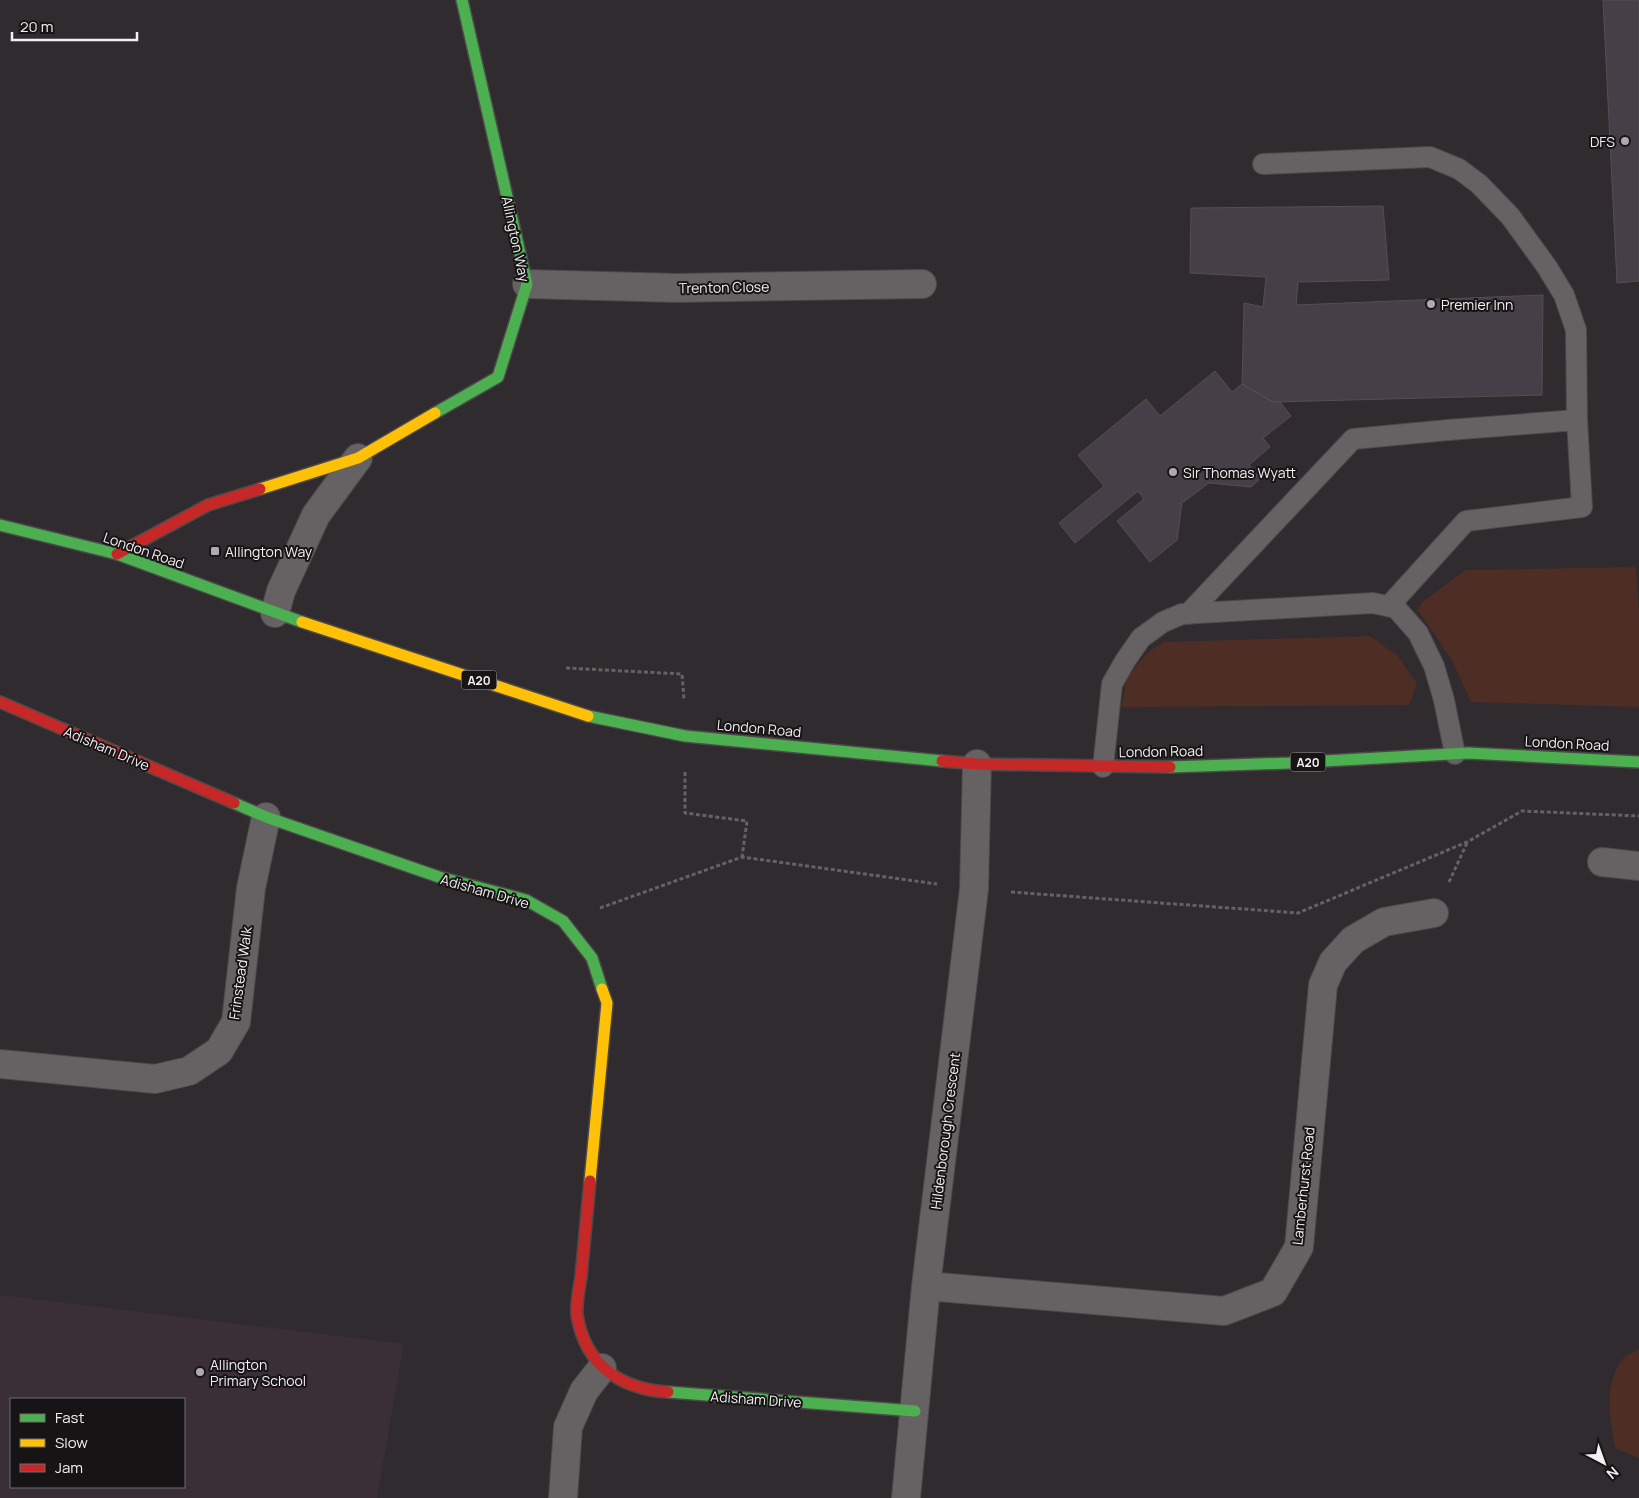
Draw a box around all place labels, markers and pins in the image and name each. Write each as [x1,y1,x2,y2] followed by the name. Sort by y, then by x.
[1590,132,1615,151] place label: DFS
[1619,135,1631,147] marker: DFS
[1441,295,1513,314] place label: Premier Inn
[1425,298,1437,310] marker: Premier Inn
[1183,463,1296,482] place label: Sir Thomas Wyatt
[1167,466,1179,478] marker: Sir Thomas Wyatt
[225,542,313,561] place label: Allington Way
[209,545,221,557] marker: Allington Way
[210,1355,306,1390] place label: Allington Primary School
[194,1366,206,1378] marker: Allington Primary School

